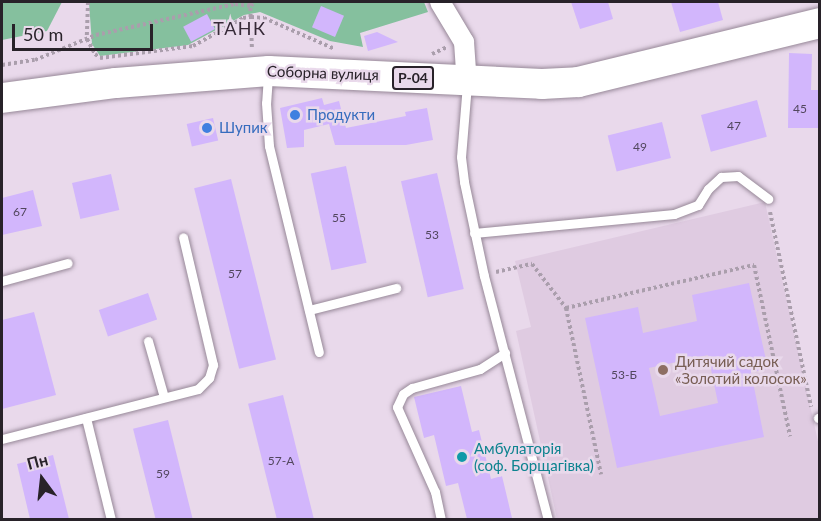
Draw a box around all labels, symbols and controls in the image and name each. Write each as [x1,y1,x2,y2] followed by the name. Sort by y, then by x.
[15,12,156,50] scale bar
[213,17,267,39] district label: ТАНК
[23,23,63,45] text: 50 m
[267,62,379,84] street label: Соборна вулиця
[392,67,434,89] road number: Р-04
[793,102,807,116] house number: 45
[307,106,375,124] place label: Продукти
[288,108,302,122] marker: Продукти
[219,119,268,137] place label: Шупик
[727,119,741,133] house number: 47
[200,121,214,135] marker: Шупик
[633,140,647,154] house number: 49
[13,205,27,219] house number: 67
[332,211,346,225] house number: 55
[425,228,439,242] house number: 53
[228,267,242,281] house number: 57
[675,352,807,387] place label: Дитячий садок «Золотий колосок»
[656,363,670,377] marker: Дитячий садок «Золотий колосок»
[611,368,637,382] house number: 53-Б
[474,439,594,474] place label: Амбулаторія (соф. Борщагівка)
[12,449,72,509] north arrow
[25,449,50,473] text: Пн
[455,450,469,464] marker: Амбулаторія (соф. Борщагівка)
[268,454,294,468] house number: 57-А
[156,467,170,481] house number: 59

